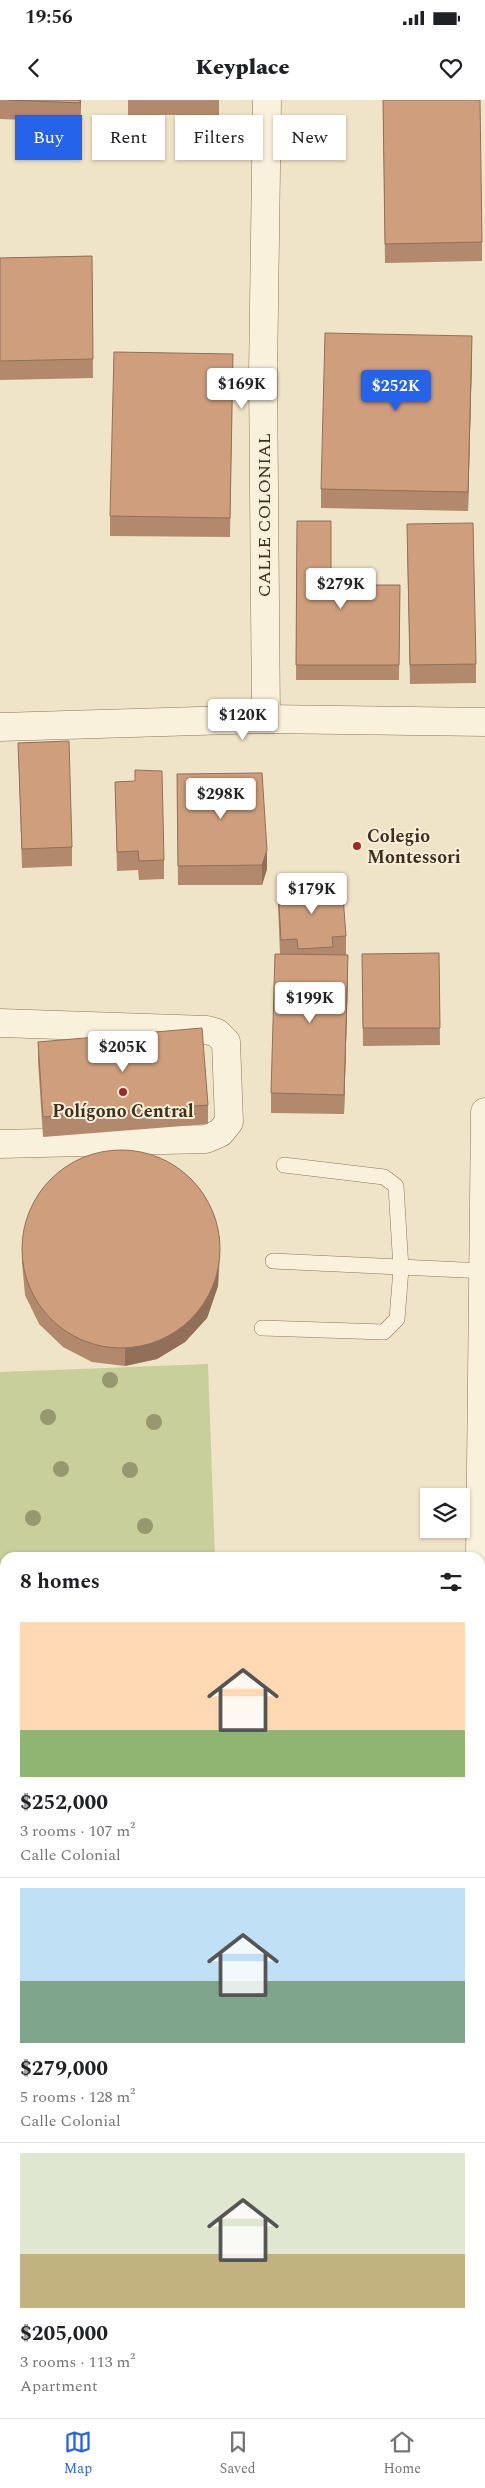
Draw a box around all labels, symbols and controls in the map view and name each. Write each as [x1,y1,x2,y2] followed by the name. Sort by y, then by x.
[25,3,73,32] text: 19:56
[196,51,289,84] text: Keyplace
[20,54,48,82] icon: back
[437,54,465,82] icon: heart
[15,115,82,160] chip: Buy
[92,115,165,160] chip: Rent
[175,115,263,160] chip: Filters
[273,115,346,160] chip: New
[207,368,277,410] pin: $169K
[361,370,431,412] pin: $252K
[218,372,266,396] text: $169K
[372,374,420,398] text: $252K
[251,433,278,597] street label: CALLE COLONIAL
[306,568,376,610] pin: $279K
[317,572,365,596] text: $279K
[208,698,278,741] pin: $120K
[219,703,267,727] text: $120K
[186,778,256,820] pin: $298K
[197,782,245,806] text: $298K
[367,823,461,871] place label: Colegio Montessori
[351,840,363,852] marker: Colegio Montessori
[277,872,347,915] pin: $179K
[288,877,336,901] text: $179K
[275,982,345,1024] pin: $199K
[286,986,334,1010] text: $199K
[88,1030,158,1073] pin: $205K
[99,1035,147,1059] text: $205K
[117,1086,129,1098] marker: Polígono Central
[52,1098,194,1125] place label: Polígono Central
[420,1488,470,1538] map controls
[420,1488,470,1538] button: layers
[20,1566,100,1598] text: 8 homes
[437,1568,465,1596] icon: filters
[198,1655,288,1745] icon: home
[20,1787,108,1819] text: $252,000
[20,1819,135,1843] text: 3 rooms · 107 m²
[20,1843,121,1867] text: Calle Colonial
[198,1920,288,2010] icon: home
[20,2053,108,2085] text: $279,000
[20,2085,135,2109] text: 5 rooms · 128 m²
[20,2109,121,2133] text: Calle Colonial
[198,2185,288,2275] icon: home
[20,2318,108,2350] text: $205,000
[20,2350,135,2374] text: 3 rooms · 113 m²
[20,2374,98,2398] text: Apartment
[64,2428,92,2479] tab: Map
[220,2428,256,2479] tab: Saved
[383,2428,421,2479] tab: Home

